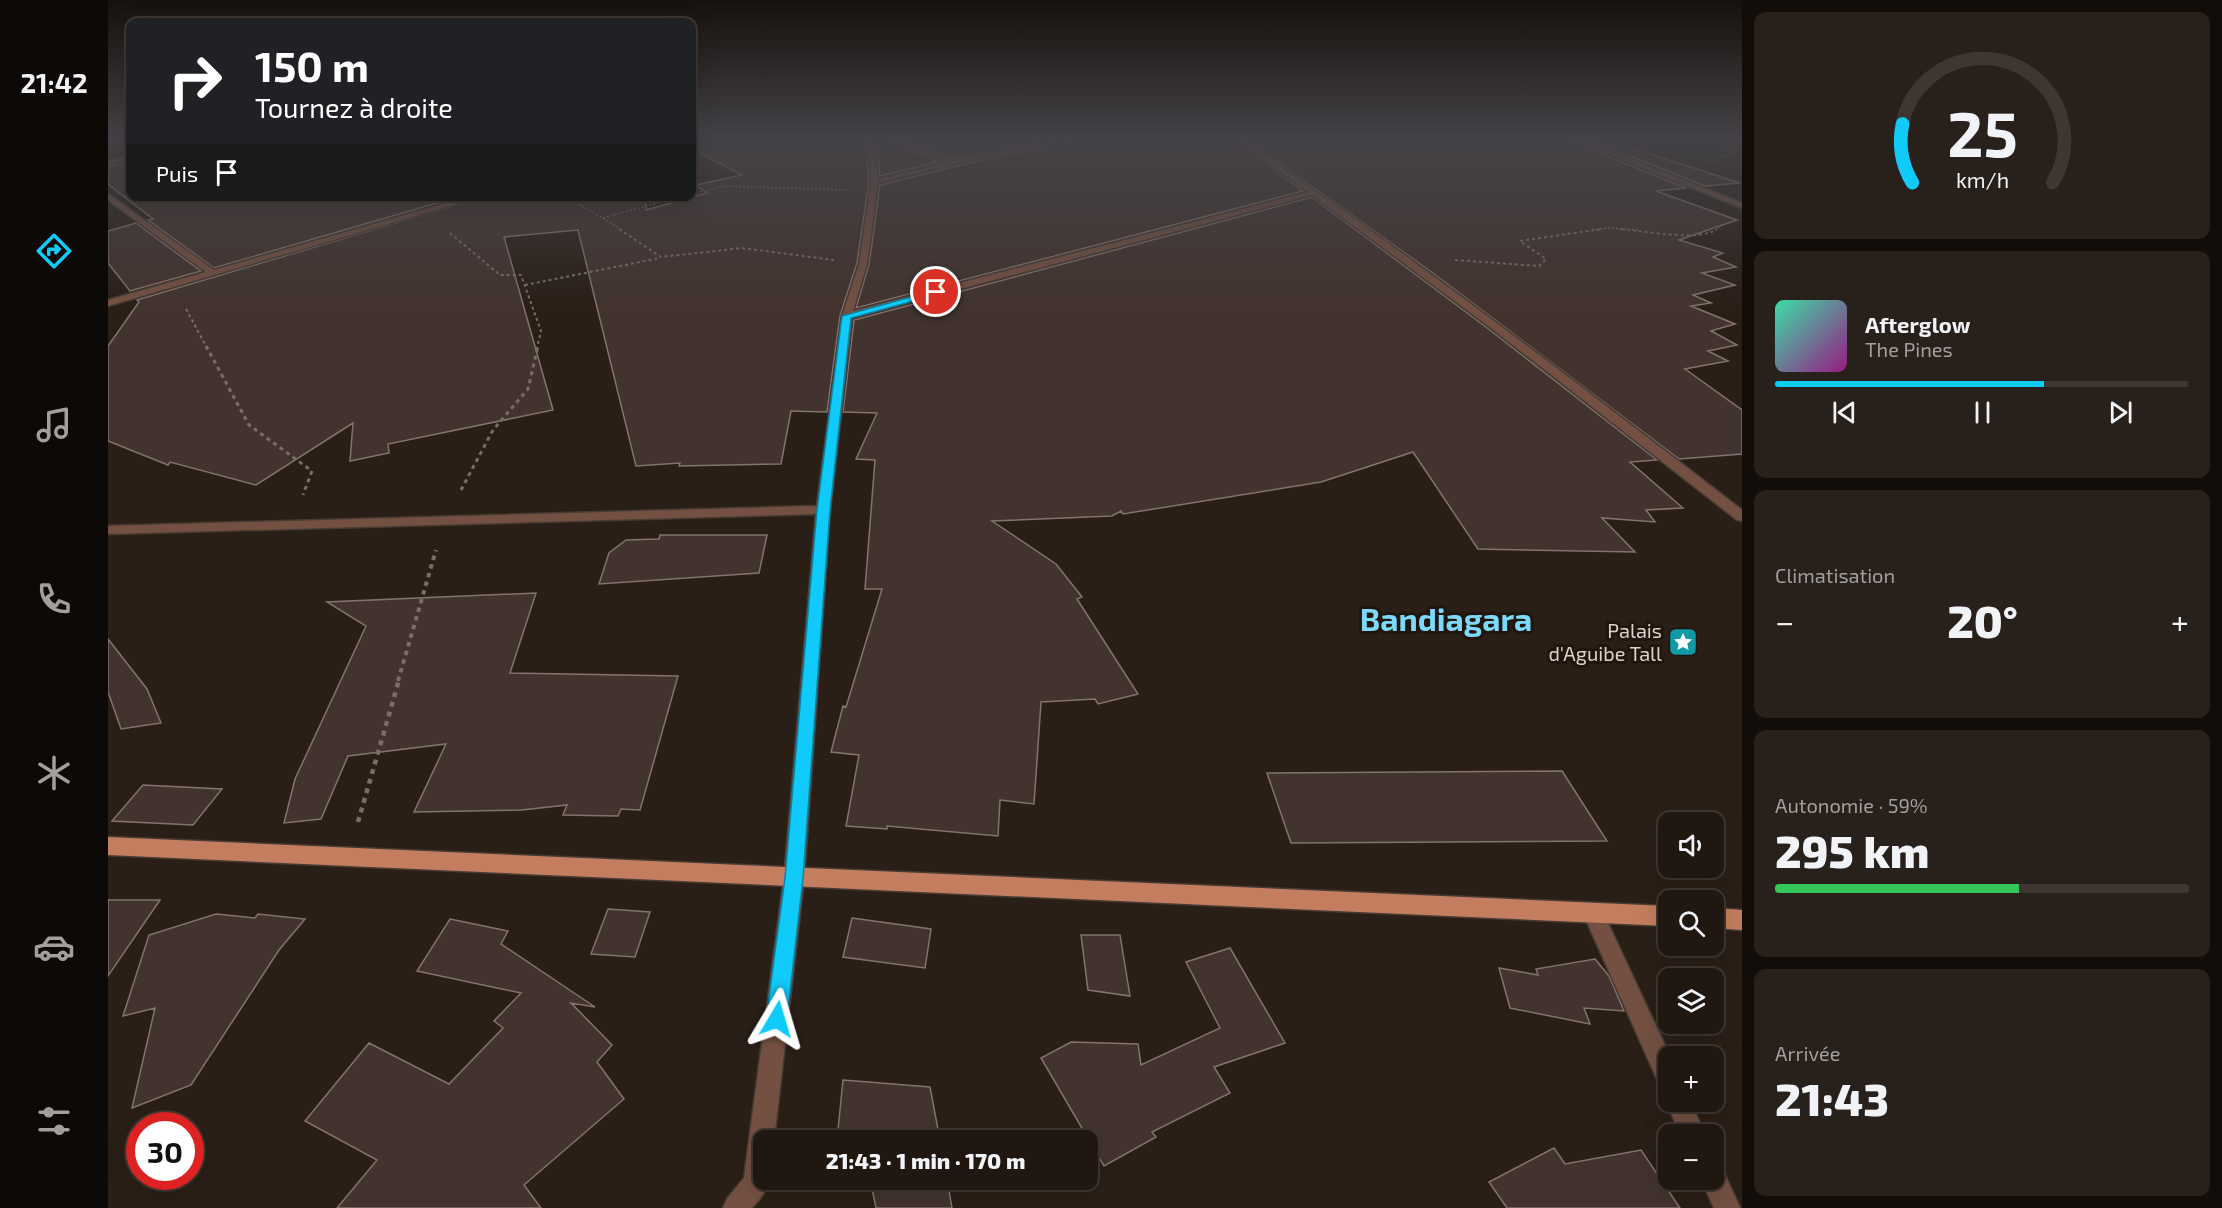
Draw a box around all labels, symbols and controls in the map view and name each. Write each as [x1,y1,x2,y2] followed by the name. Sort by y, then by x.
[255,40,369,90] text: 150 m
[156,42,234,120] icon: right
[20,66,88,98] text: 21:42
[255,91,453,123] text: Tournez à droite
[1947,95,2017,170] text: 25
[210,156,243,189] icon: arrive
[156,160,198,186] text: Puis
[1955,167,2009,192] text: km/h
[33,230,75,272] icon: directions
[910,266,961,317] pin
[919,275,952,308] icon: arrive
[1865,311,1970,337] text: Afterglow
[1865,337,1953,361] text: The Pines
[1828,396,1861,429] icon: previous
[1966,396,1999,429] icon: pause
[2104,396,2137,429] icon: next
[33,404,75,446] icon: music
[1775,563,1895,587] text: Climatisation
[33,578,75,620] icon: phone
[1947,593,2018,647] text: 20°
[1360,599,1532,637] district label: Bandiagara
[1775,601,1794,641] text: −
[2171,601,2189,641] text: +
[1548,618,1662,665] place label: Palais d'Aguibe Tall
[1667,626,1699,658] place icon: Palais d'Aguibe Tall
[33,752,75,794] icon: climate
[1775,793,1928,817] text: Autonomie · 59%
[1658,812,1724,1190] map controls
[1658,812,1724,878] button: sound
[1775,823,1930,877] text: 295 km
[1658,890,1724,956] button: search
[33,926,75,968] icon: car
[1658,968,1724,1034] button: layers
[745,987,809,1051] position arrow
[1775,1041,1840,1065] text: Arrivée
[1658,1046,1724,1112] button: +
[1775,1071,1889,1125] text: 21:43
[33,1100,75,1142] icon: filters
[126,1112,204,1190] speed limit sign: 30
[1658,1124,1724,1190] button: −
[826,1147,1025,1173] text: 21:43 · 1 min · 170 m

